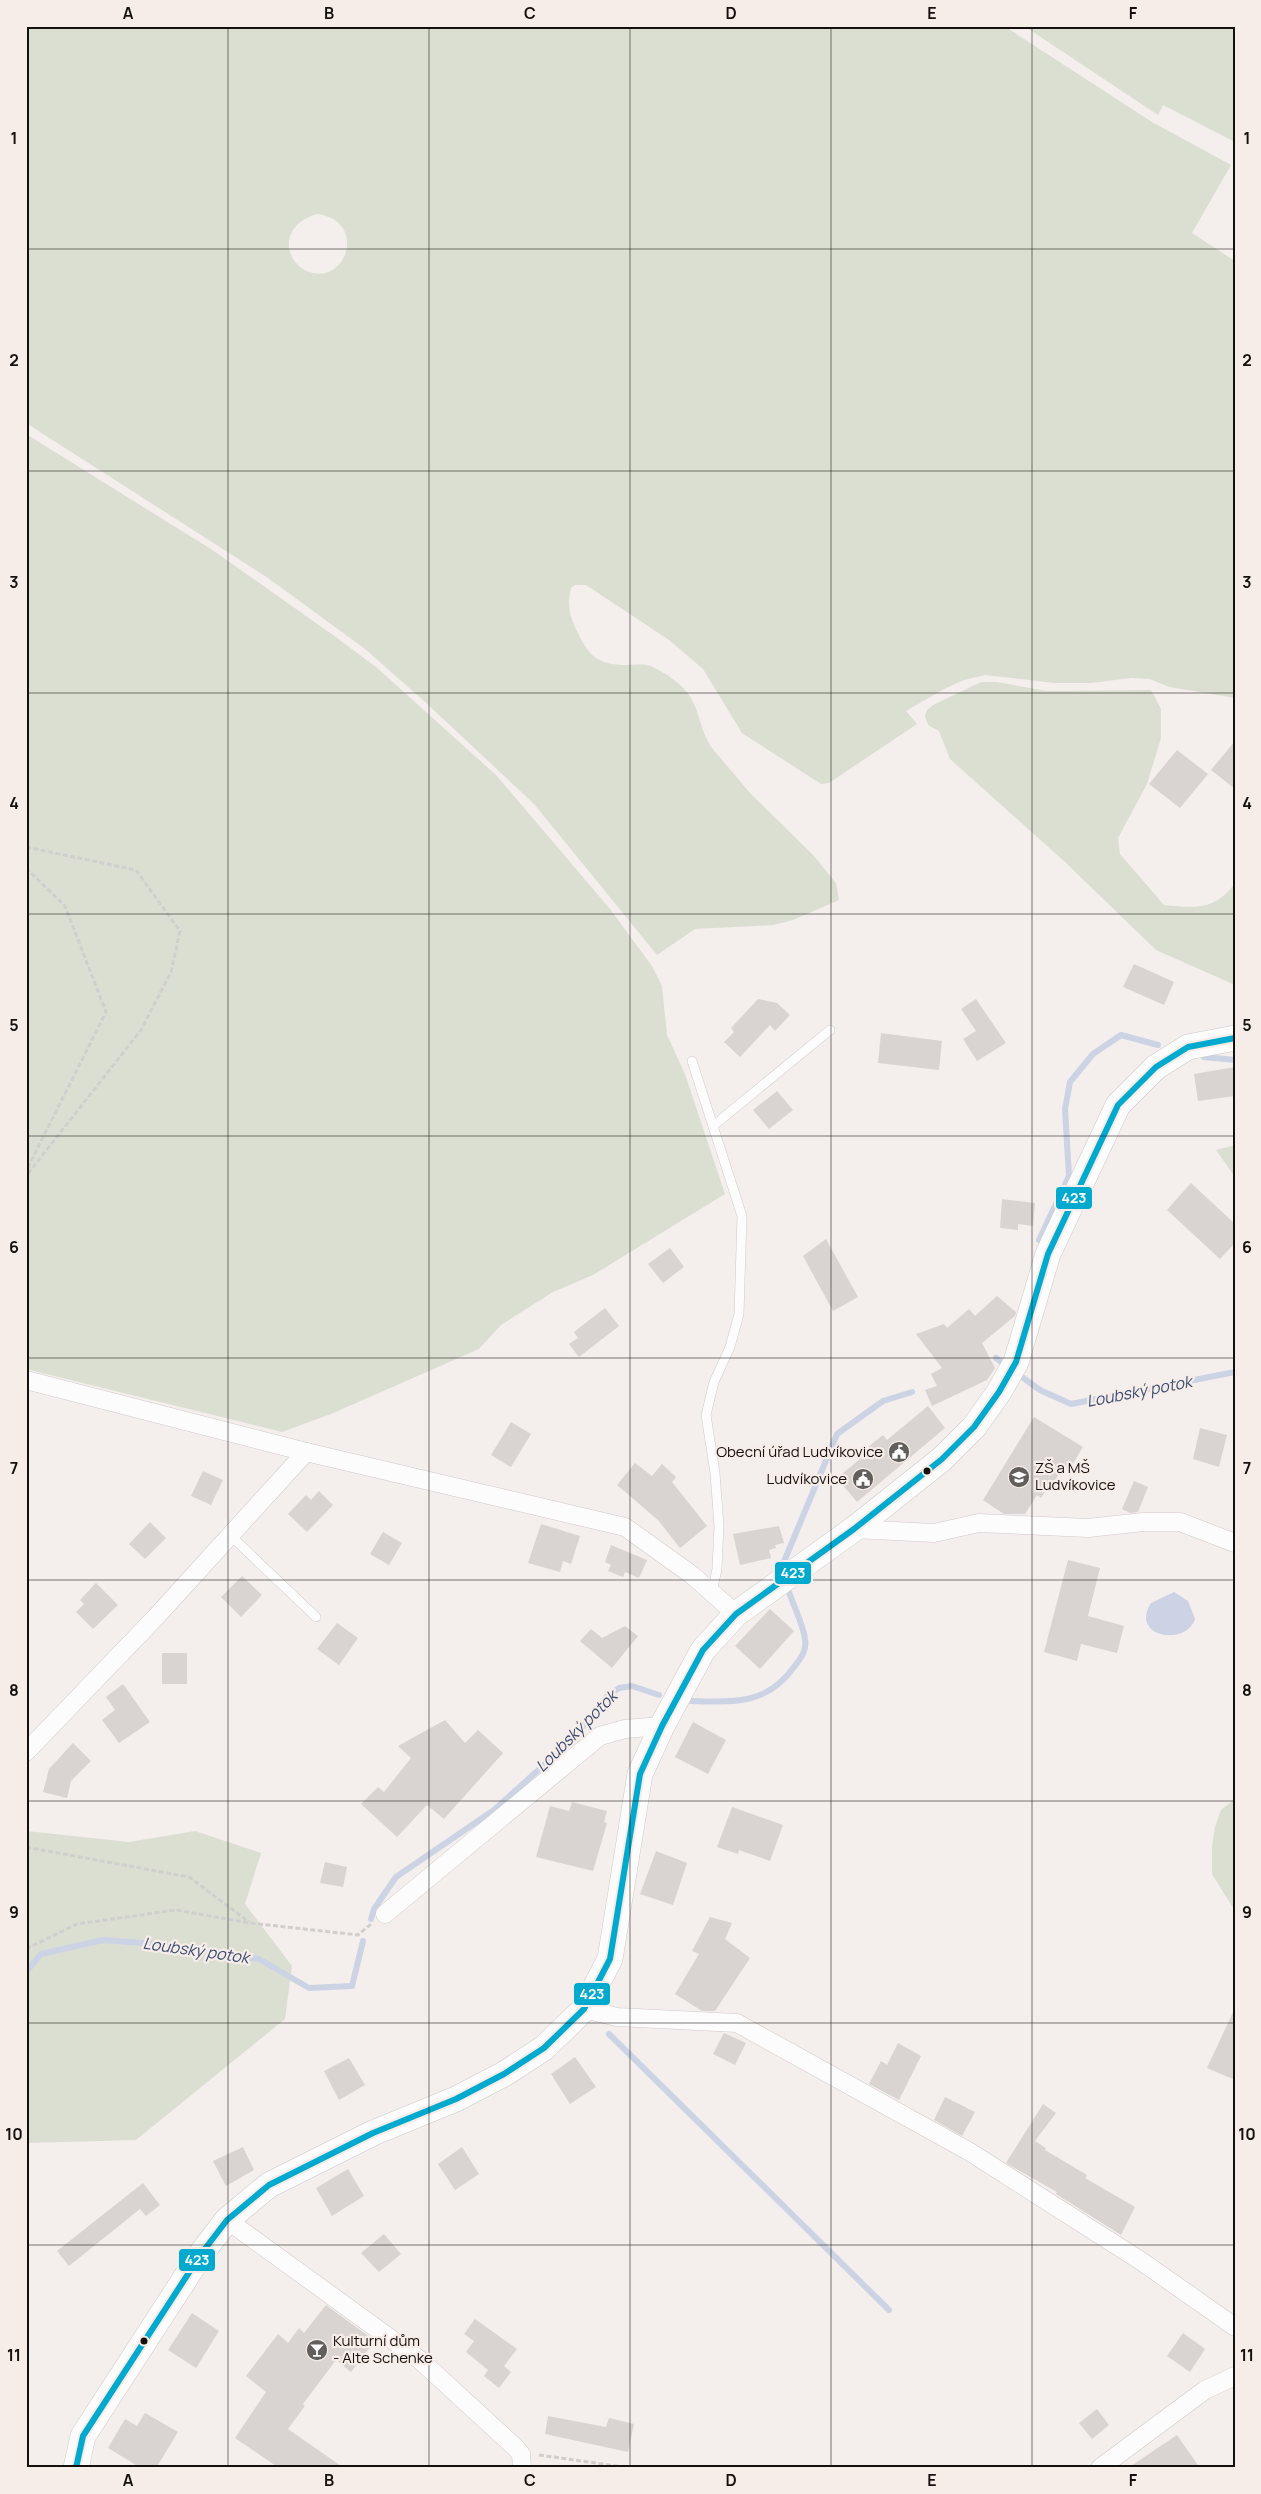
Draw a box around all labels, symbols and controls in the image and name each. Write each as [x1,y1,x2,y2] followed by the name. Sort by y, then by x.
[123,2,134,24] text: A
[324,2,334,24] text: B
[524,2,536,24] text: C
[725,2,737,24] text: D
[927,2,937,24] text: E
[1129,2,1138,24] text: F
[10,127,18,149] text: 1
[1243,127,1251,149] text: 1
[9,349,19,371] text: 2
[1242,349,1252,371] text: 2
[9,571,19,593] text: 3
[1242,571,1252,593] text: 3
[9,792,19,814] text: 4
[1242,792,1252,814] text: 4
[9,1014,19,1036] text: 5
[1242,1014,1252,1036] text: 5
[1055,1186,1093,1210] line badge: 423
[1062,1188,1087,1207] text: 423
[9,1236,19,1258] text: 6
[1242,1236,1252,1258] text: 6
[1084,1370,1196,1412] water label: Loubský potok
[887,1440,911,1464] public building icon: Obecní úřad Ludvíkovice
[716,1441,883,1462] place label: Obecní úřad Ludvíkovice
[10,1457,18,1479] text: 7
[1035,1457,1116,1495] place label: ZŠ a MŠ Ludvíkovice
[1243,1457,1251,1479] text: 7
[1007,1465,1031,1489] school or university icon: ZŠ a MŠ Ludvíkovice
[922,1466,932,1476] unlabelled marker
[851,1467,875,1491] public building icon: Ludvíkovice
[767,1468,847,1489] place label: Ludvíkovice
[774,1561,812,1585] line badge: 423
[781,1563,806,1582] text: 423
[9,1679,19,1701] text: 8
[1242,1679,1252,1701] text: 8
[530,1684,623,1777] water label: Loubský potok
[9,1901,19,1923] text: 9
[1242,1901,1252,1923] text: 9
[142,1932,253,1969] water label: Loubský potok
[573,1982,611,2006] line badge: 423
[580,1984,605,2003] text: 423
[5,2123,23,2145] text: 10
[1238,2123,1256,2145] text: 10
[178,2248,216,2272] line badge: 423
[185,2250,210,2269] text: 423
[333,2330,433,2368] place label: Kulturní dům - Alte Schenke
[139,2336,149,2346] unlabelled marker
[305,2338,329,2362] bar icon: Kulturní dům - Alte Schenke
[7,2344,21,2366] text: 11
[1240,2344,1254,2366] text: 11
[123,2469,134,2491] text: A
[324,2469,334,2491] text: B
[524,2469,536,2491] text: C
[725,2469,737,2491] text: D
[927,2469,937,2491] text: E
[1129,2469,1138,2491] text: F

